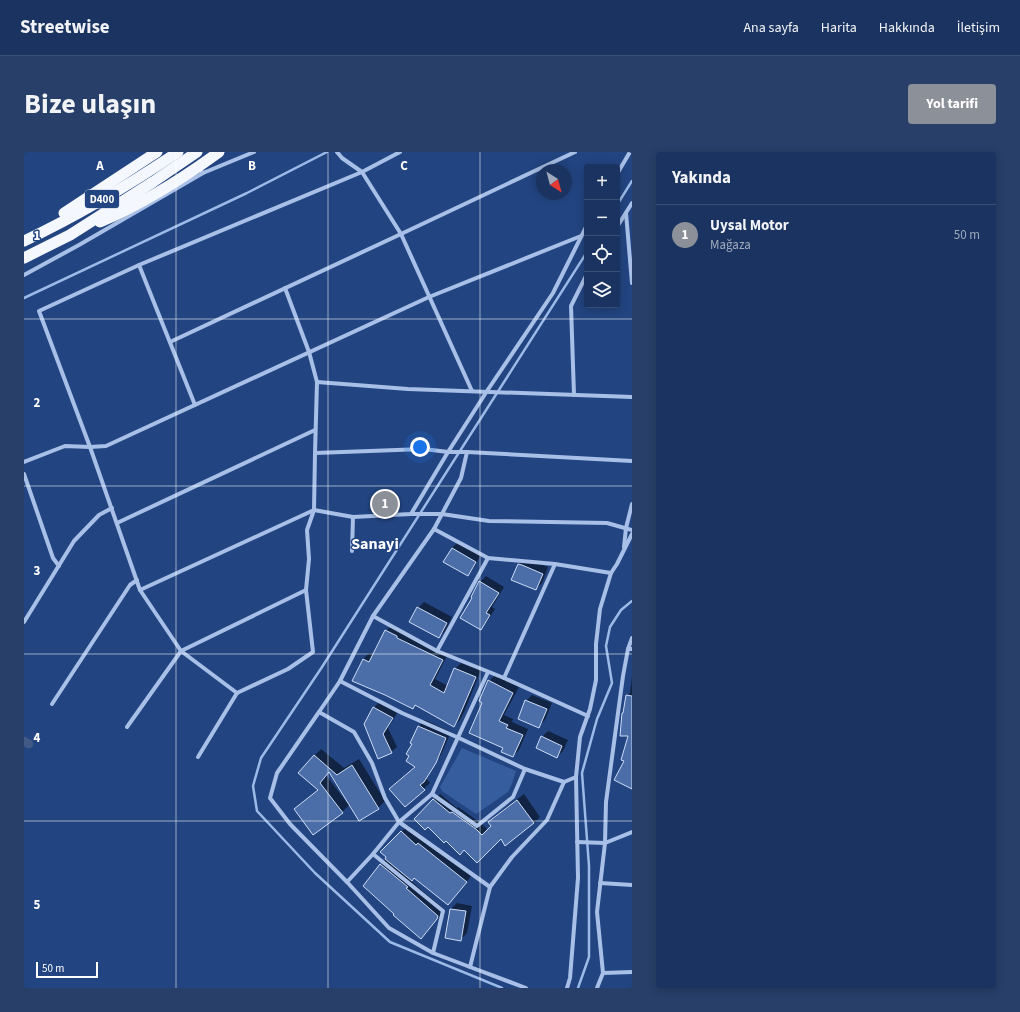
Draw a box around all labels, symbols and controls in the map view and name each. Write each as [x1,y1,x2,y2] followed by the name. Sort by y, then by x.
[20,14,110,41] text: Streetwise
[743,18,799,38] text: Ana sayfa
[821,18,857,38] text: Harita
[879,18,935,38] text: Hakkında
[957,18,1000,38] text: İletişim
[24,84,156,124] text: Bize ulaşın
[908,84,996,124] button: Yol tarifi
[95,157,104,175] text: A
[248,157,256,175] text: B
[400,157,408,175] text: C
[536,164,572,200] north arrow
[584,164,620,308] map controls
[584,164,620,200] button: +
[672,166,731,190] text: Yakında
[85,190,119,208] road number: D400
[584,200,620,236] button: −
[710,215,789,236] text: Uysal Motor
[682,226,688,244] text: 1
[954,226,980,244] text: 50 m
[34,227,41,245] text: 1
[584,236,620,272] button: locate
[710,236,751,254] text: Mağaza
[584,272,620,308] button: layers
[34,394,41,412] text: 2
[410,437,430,457] your location
[372,489,398,519] pin: 1
[351,533,399,555] district label: Sanayi
[34,562,41,580] text: 3
[34,729,41,747] text: 4
[34,896,41,914] text: 5
[36,960,98,979] scale bar
[42,961,64,976] text: 50 m

